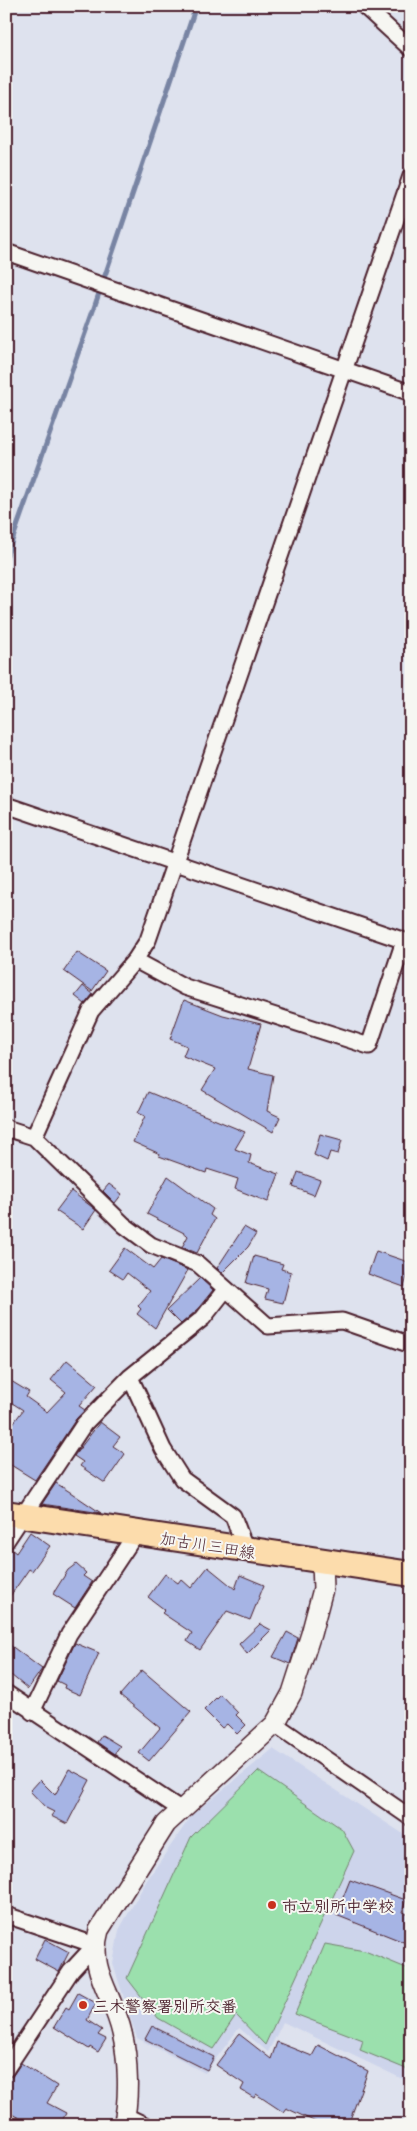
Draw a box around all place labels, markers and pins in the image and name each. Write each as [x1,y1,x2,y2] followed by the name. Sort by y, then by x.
[282,1893,394,1917] place label: 市立別所中学校
[266,1899,278,1911] marker: 市立別所中学校
[93,1993,237,2017] place label: 三木警察署別所交番
[77,1999,89,2011] marker: 三木警察署別所交番

